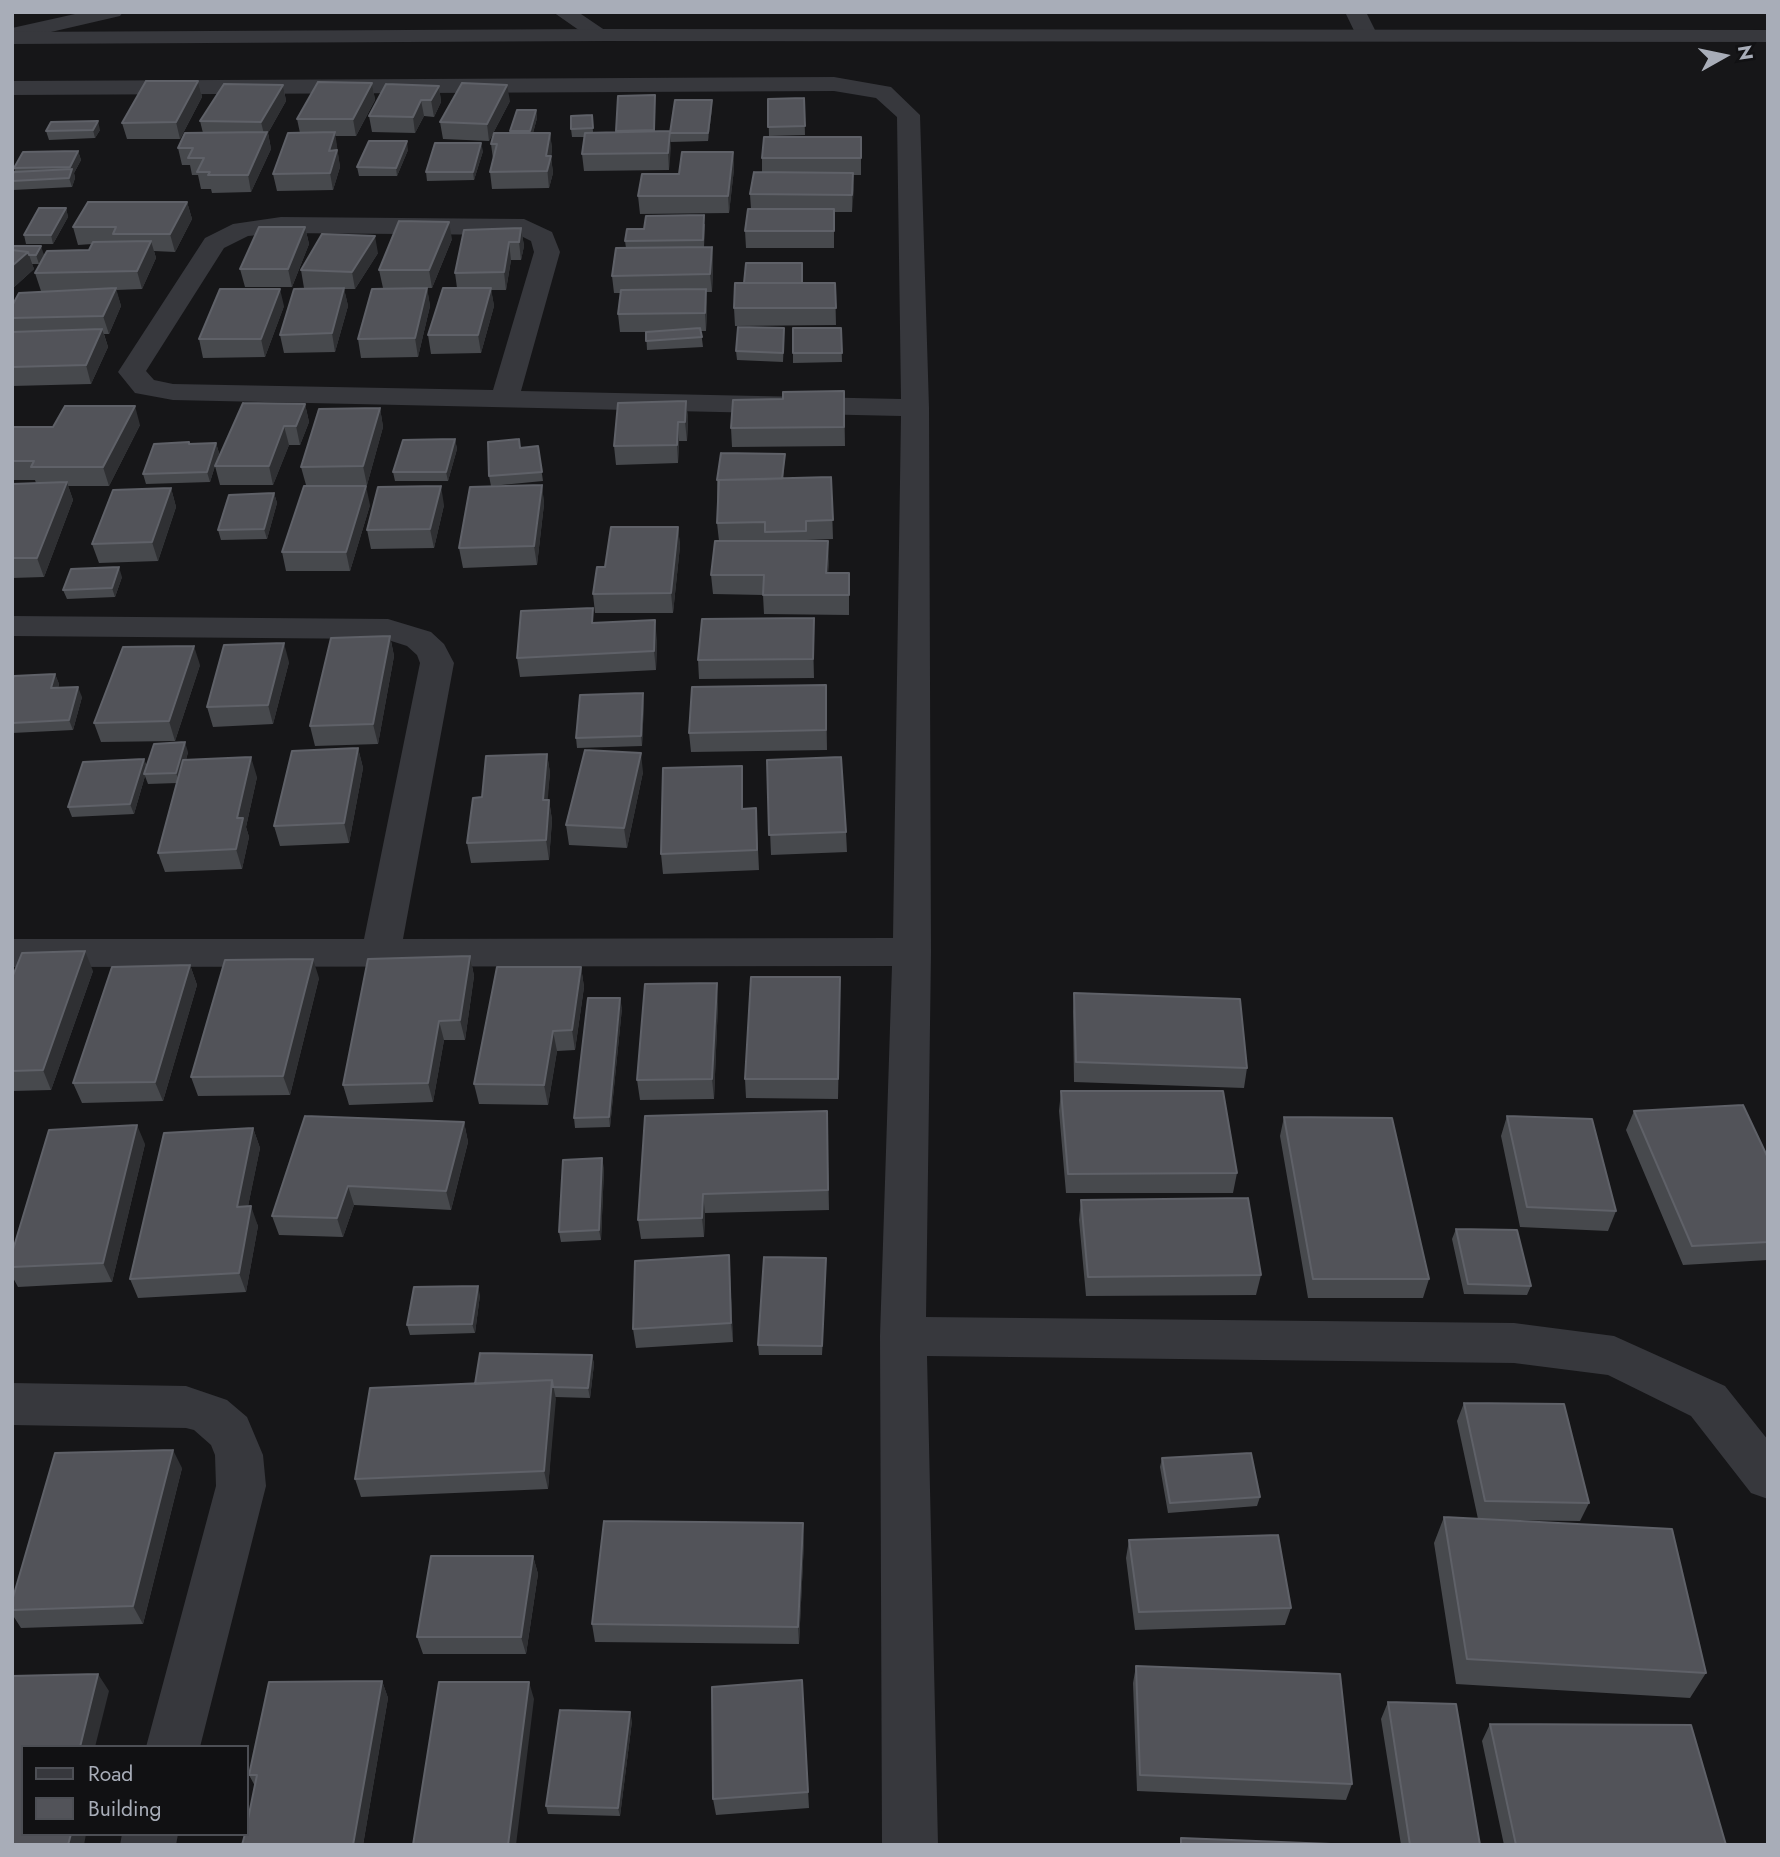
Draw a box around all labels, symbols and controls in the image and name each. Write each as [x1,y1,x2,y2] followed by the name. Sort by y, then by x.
[1689,21,1759,91] north arrow
[1731,43,1760,62] text: N
[21,1745,248,1836] legend
[88,1759,133,1789] text: Road
[88,1794,161,1824] text: Building

